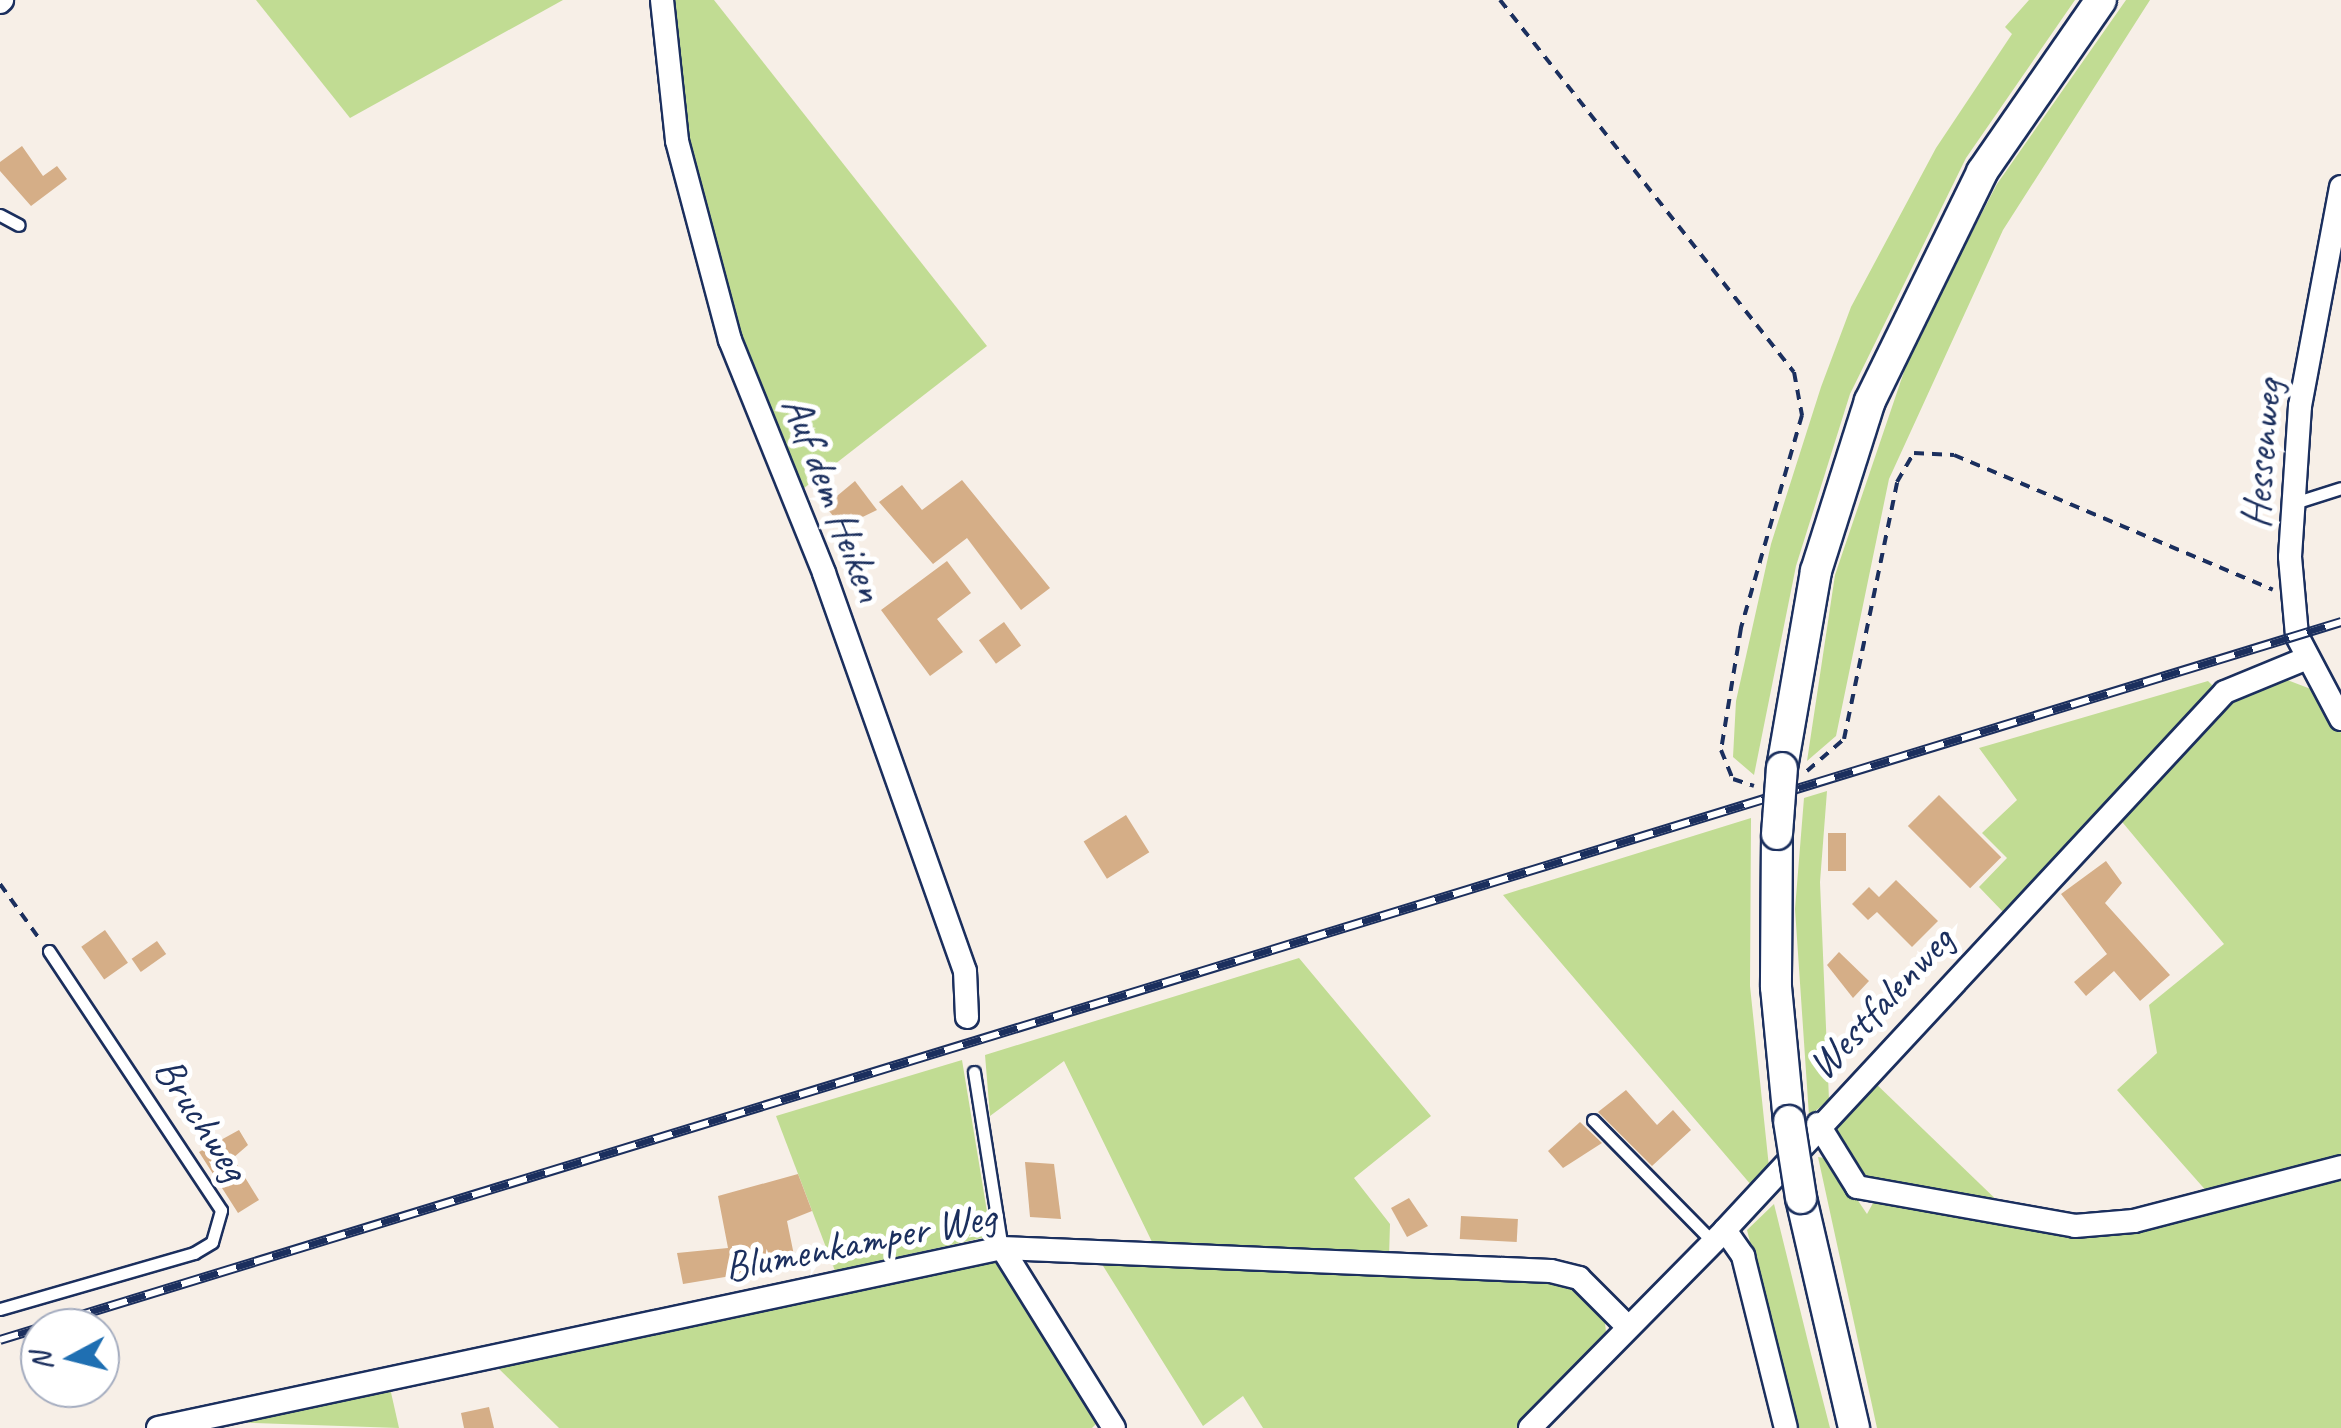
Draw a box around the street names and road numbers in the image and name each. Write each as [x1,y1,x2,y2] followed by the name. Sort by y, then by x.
[2230,378,2294,530] street label: Hessenweg
[770,388,896,610] street label: Auf dem Heiken
[1797,916,1965,1090] street label: Westfalenweg
[143,1048,259,1190] street label: Bruchweg
[720,1191,1000,1293] street label: Blumenkamper Weg

